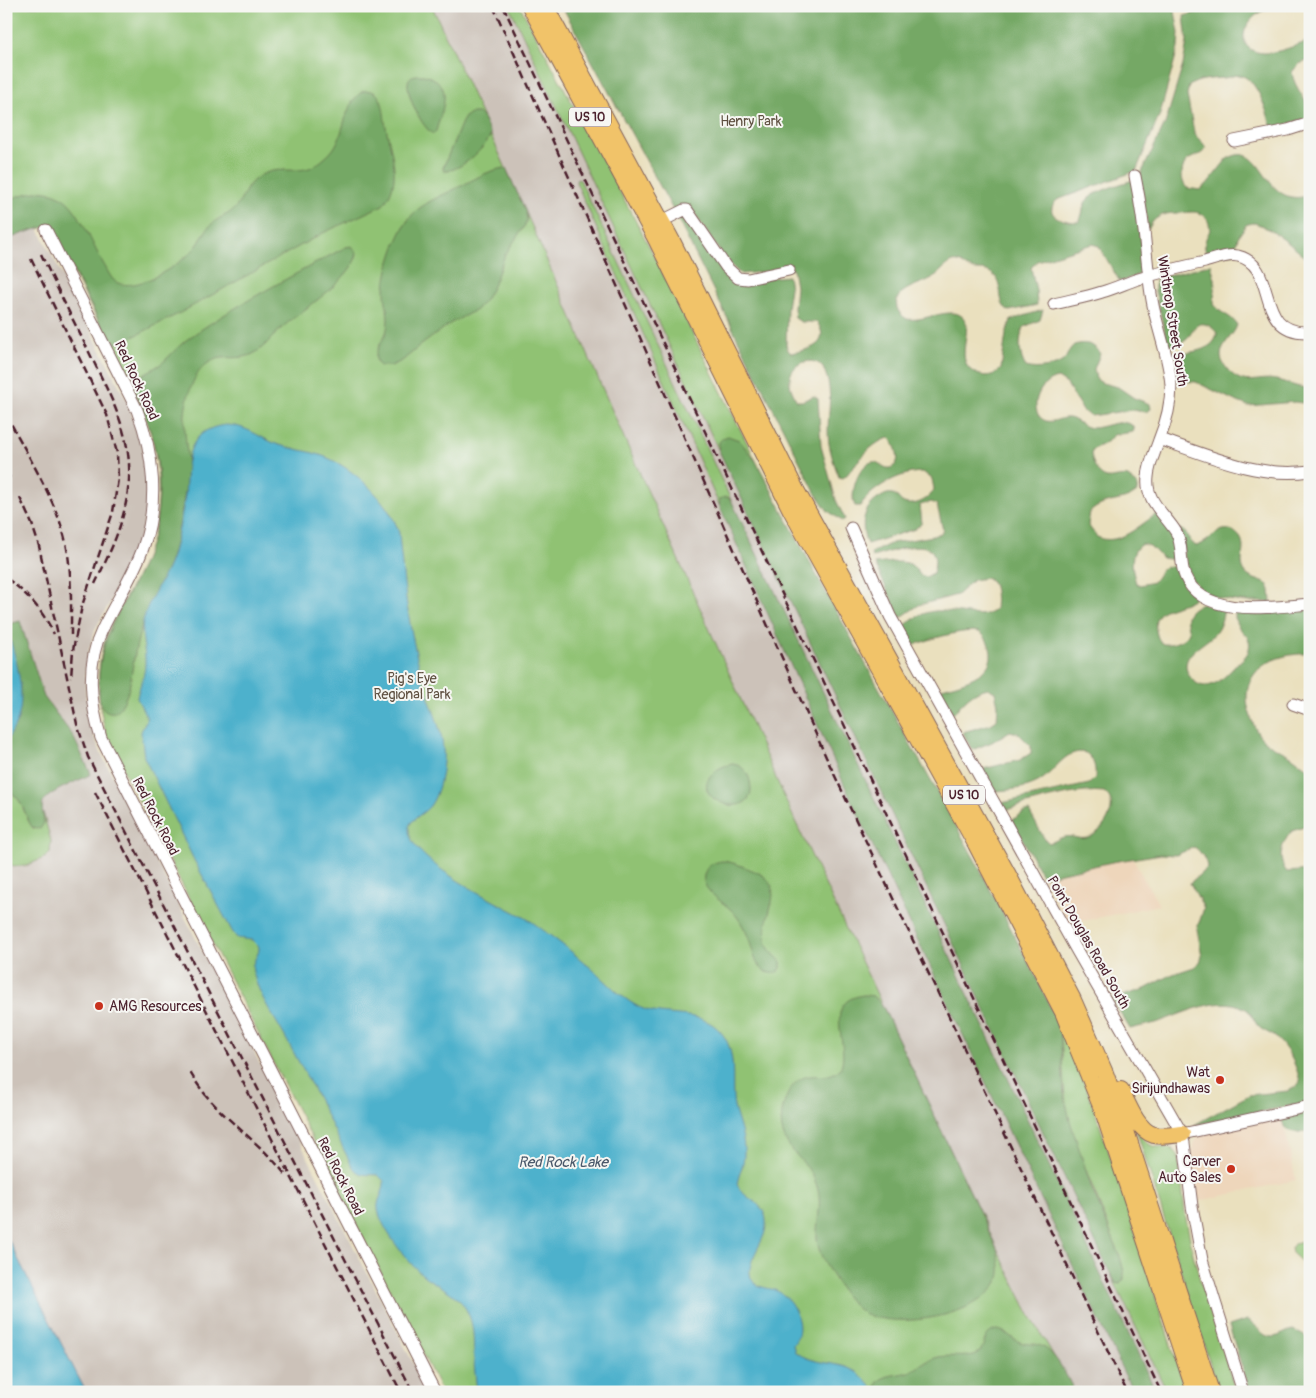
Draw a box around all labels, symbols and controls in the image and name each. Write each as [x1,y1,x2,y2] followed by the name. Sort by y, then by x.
[569,108,611,126] road number: US 10
[720,113,782,130] park label: Henry Park
[1154,254,1191,388] street label: Winthrop Street South
[111,338,162,423] street label: Red Rock Road
[373,670,451,703] park label: Pig's Eye Regional Park
[129,774,183,858] street label: Red Rock Road
[943,786,985,804] road number: US 10
[1044,873,1134,1012] street label: Point Douglas Road South
[109,998,202,1015] place label: AMG Resources
[93,1000,105,1012] marker: AMG Resources
[1132,1064,1211,1097] place label: Wat Sirijundhawas
[1214,1074,1226,1086] marker: Wat Sirijundhawas
[314,1134,368,1218] street label: Red Rock Road
[518,1153,609,1172] water label: Red Rock Lake
[1158,1153,1222,1186] place label: Carver Auto Sales
[1225,1163,1237,1175] marker: Carver Auto Sales

